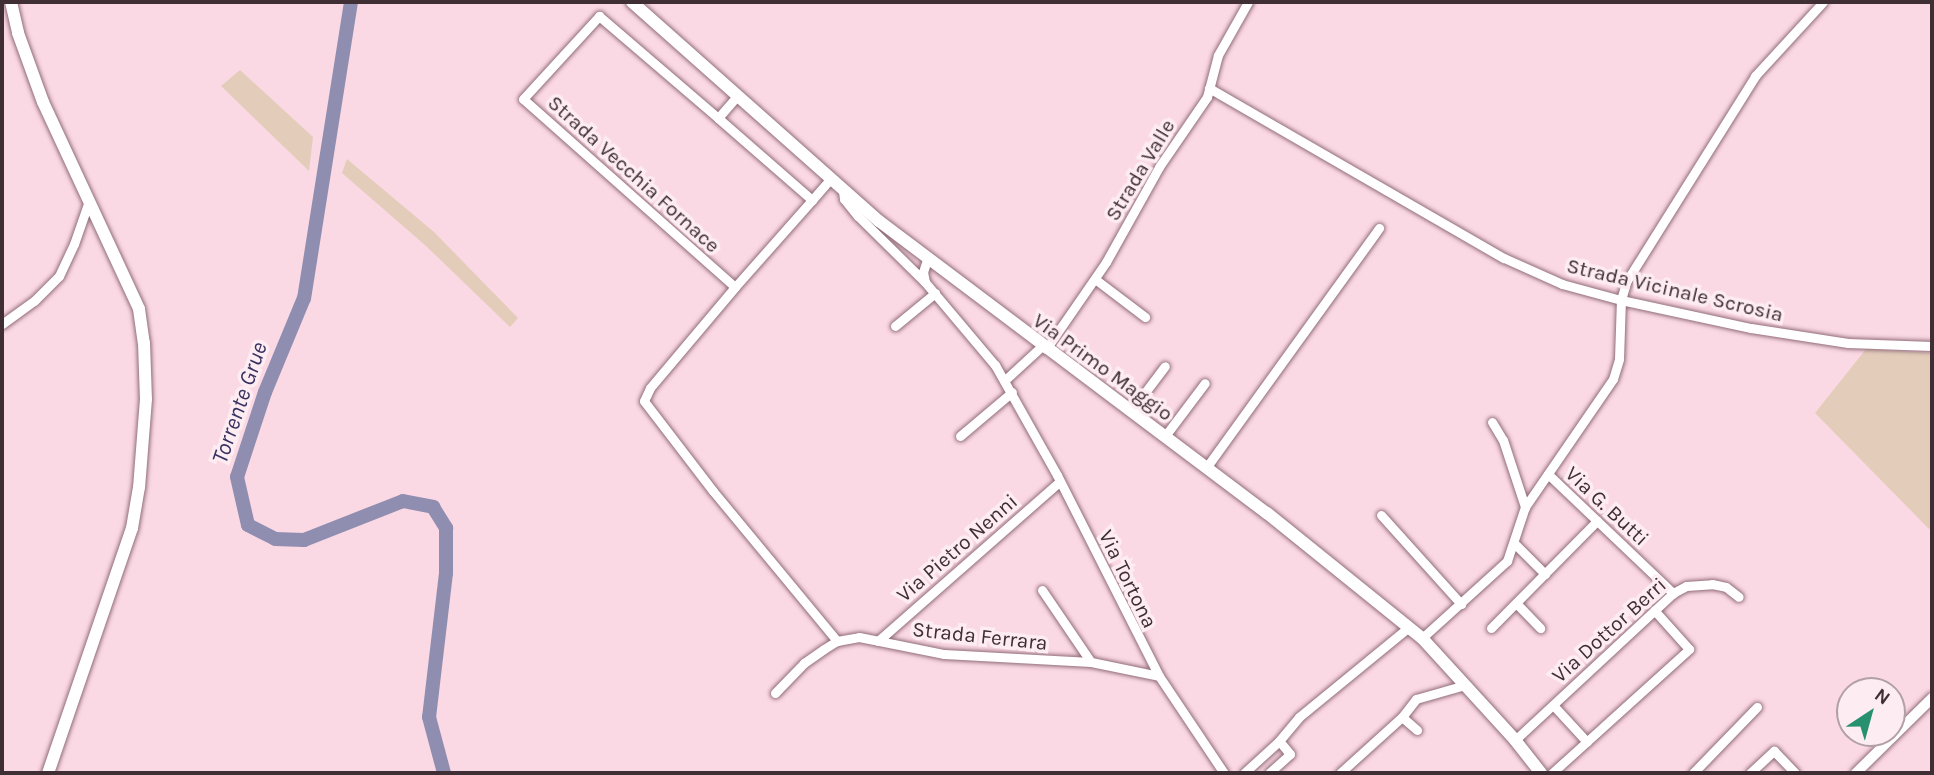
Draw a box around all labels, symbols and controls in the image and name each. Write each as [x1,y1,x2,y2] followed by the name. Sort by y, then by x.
[543,90,725,258] street label: Strada Vecchia Fornace
[1100,115,1180,225] street label: Strada Valle
[1564,253,1786,327] street label: Strada Vicinale Scrosia
[1028,308,1178,426] street label: Via Primo Maggio
[206,339,274,467] water label: Torrente Grue
[1560,461,1654,551] street label: Via G. Butti
[891,489,1023,607] street label: Via Pietro Nenni
[1093,526,1163,632] street label: Via Tortona
[1547,572,1671,688] street label: Via Dottor Berri
[911,616,1049,656] street label: Strada Ferrara
[1836,677,1906,747] north arrow
[1870,684,1894,710] text: N

